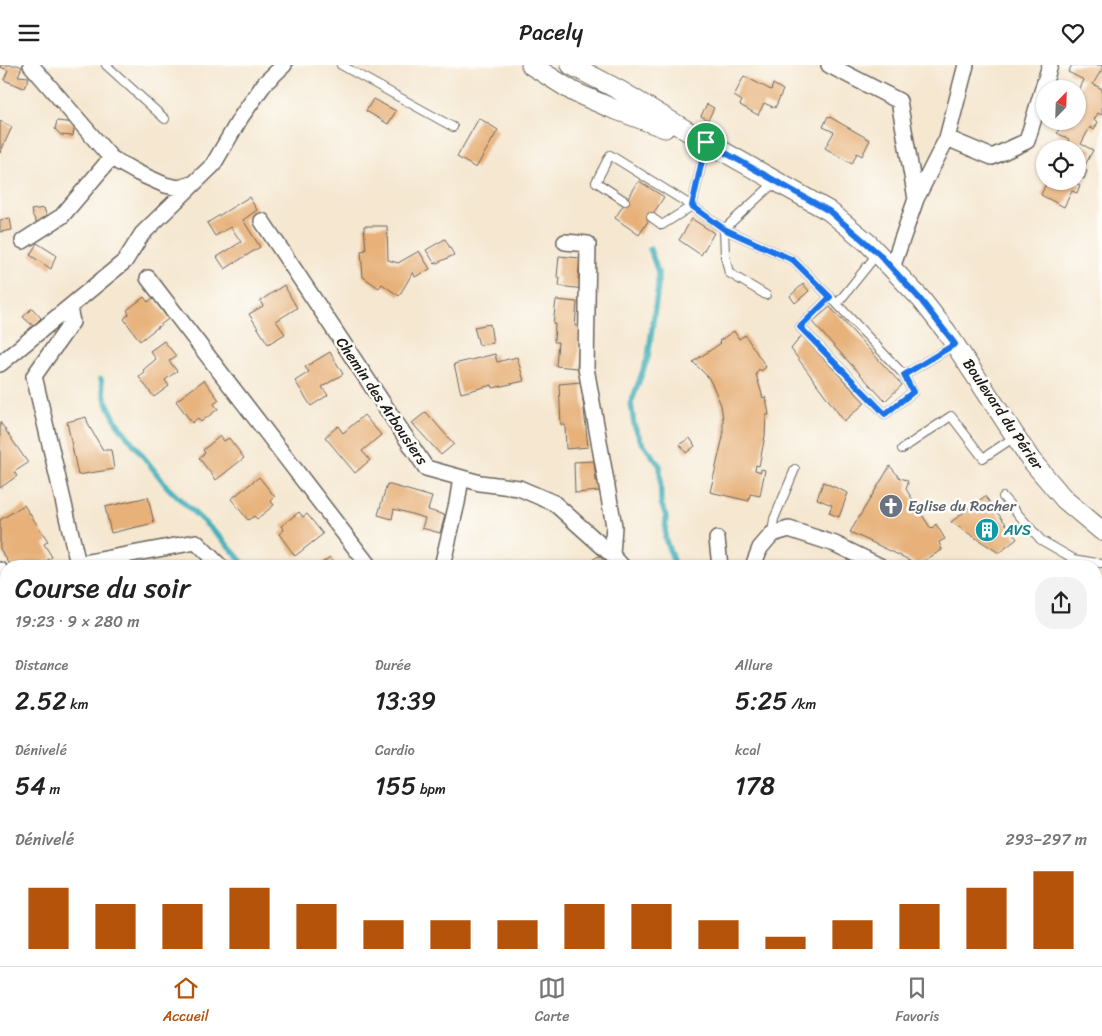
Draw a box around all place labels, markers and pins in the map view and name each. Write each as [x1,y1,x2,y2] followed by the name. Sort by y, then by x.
[685,121,727,163] pin
[878,493,904,519] church icon: Eglise du Rocher
[908,493,1017,519] place label: Eglise du Rocher
[974,517,1000,543] building icon: AVS
[1003,517,1032,543] place label: AVS

